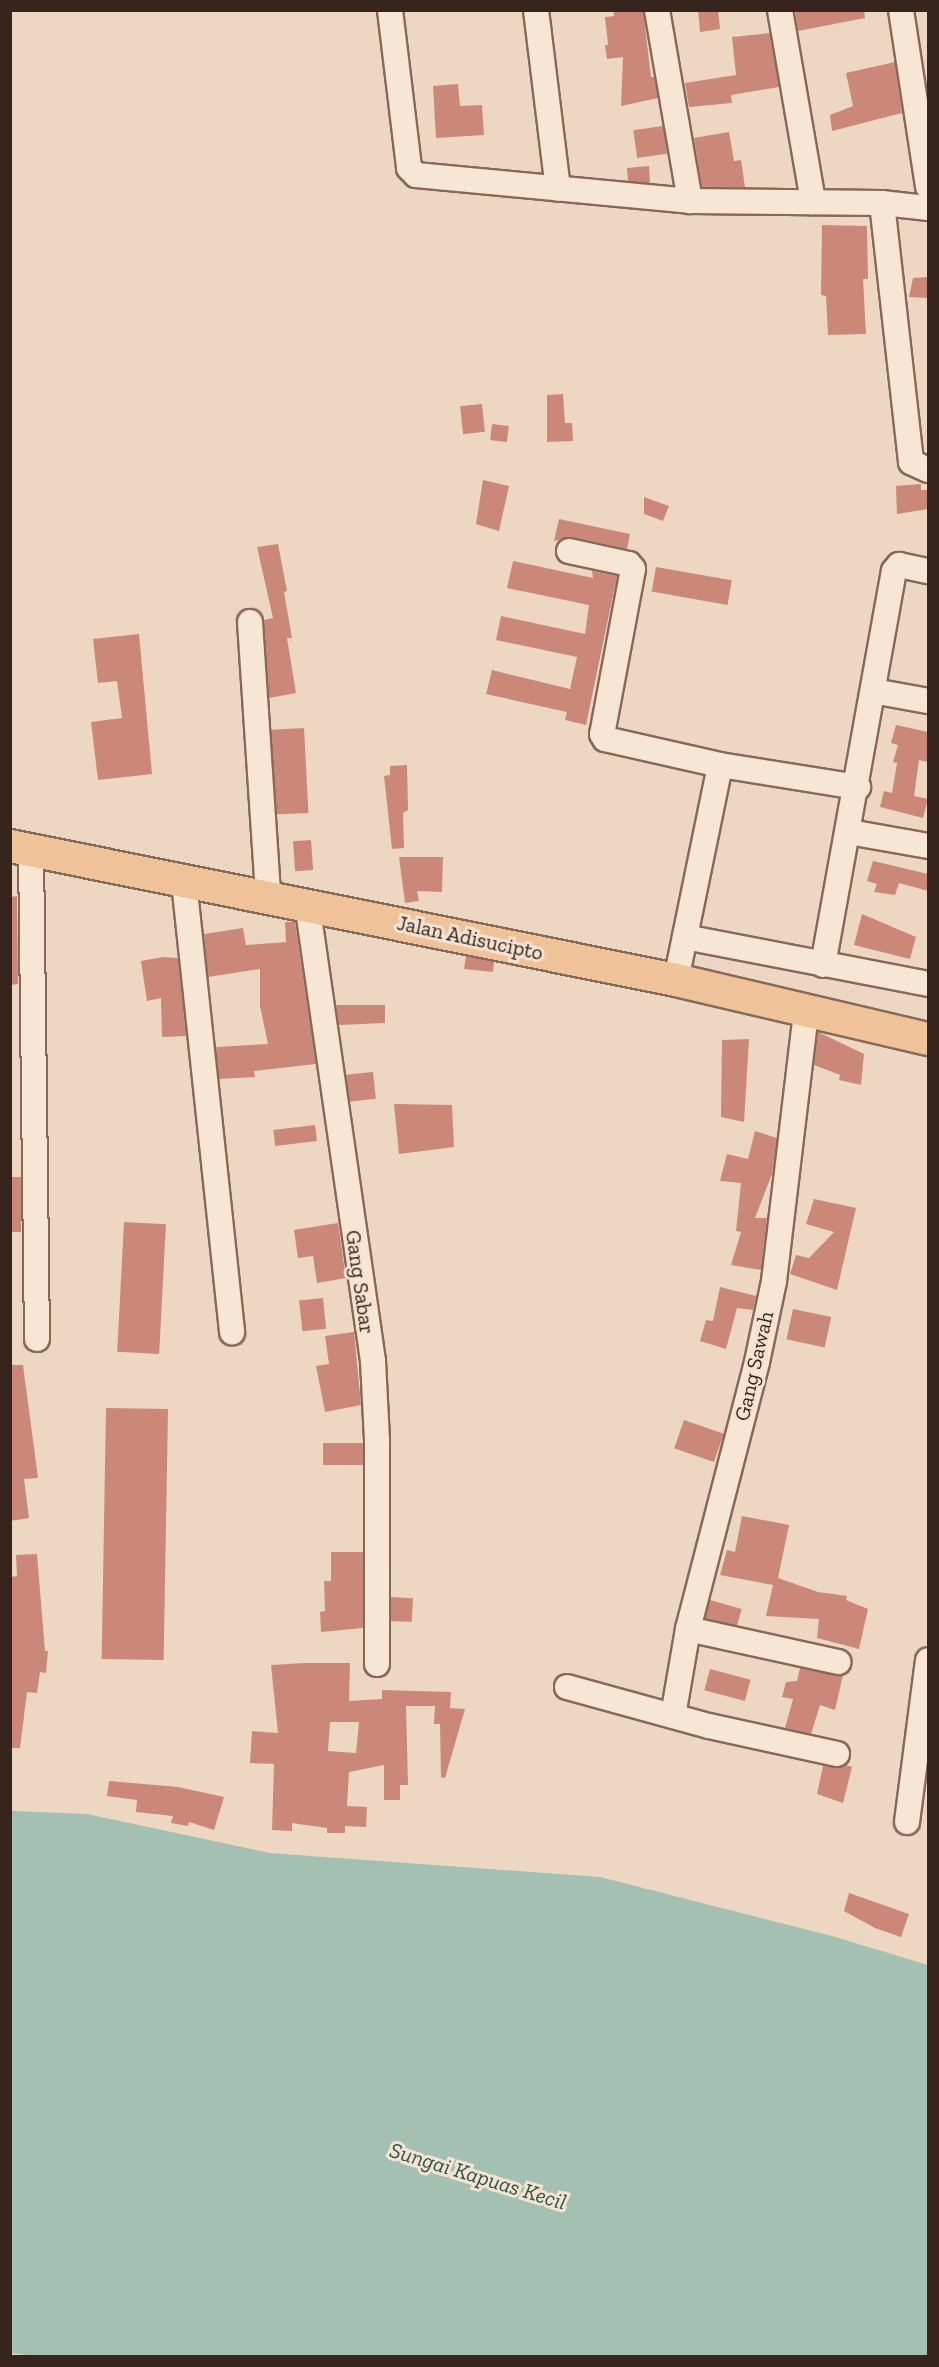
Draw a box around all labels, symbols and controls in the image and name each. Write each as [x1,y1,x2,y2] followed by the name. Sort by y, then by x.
[394,910,546,966] street label: Jalan Adisucipto
[340,1229,380,1335] street label: Gang Sabar
[729,1309,779,1423] street label: Gang Sawah
[387,2137,569,2215] water label: Sungai Kapuas Kecil

